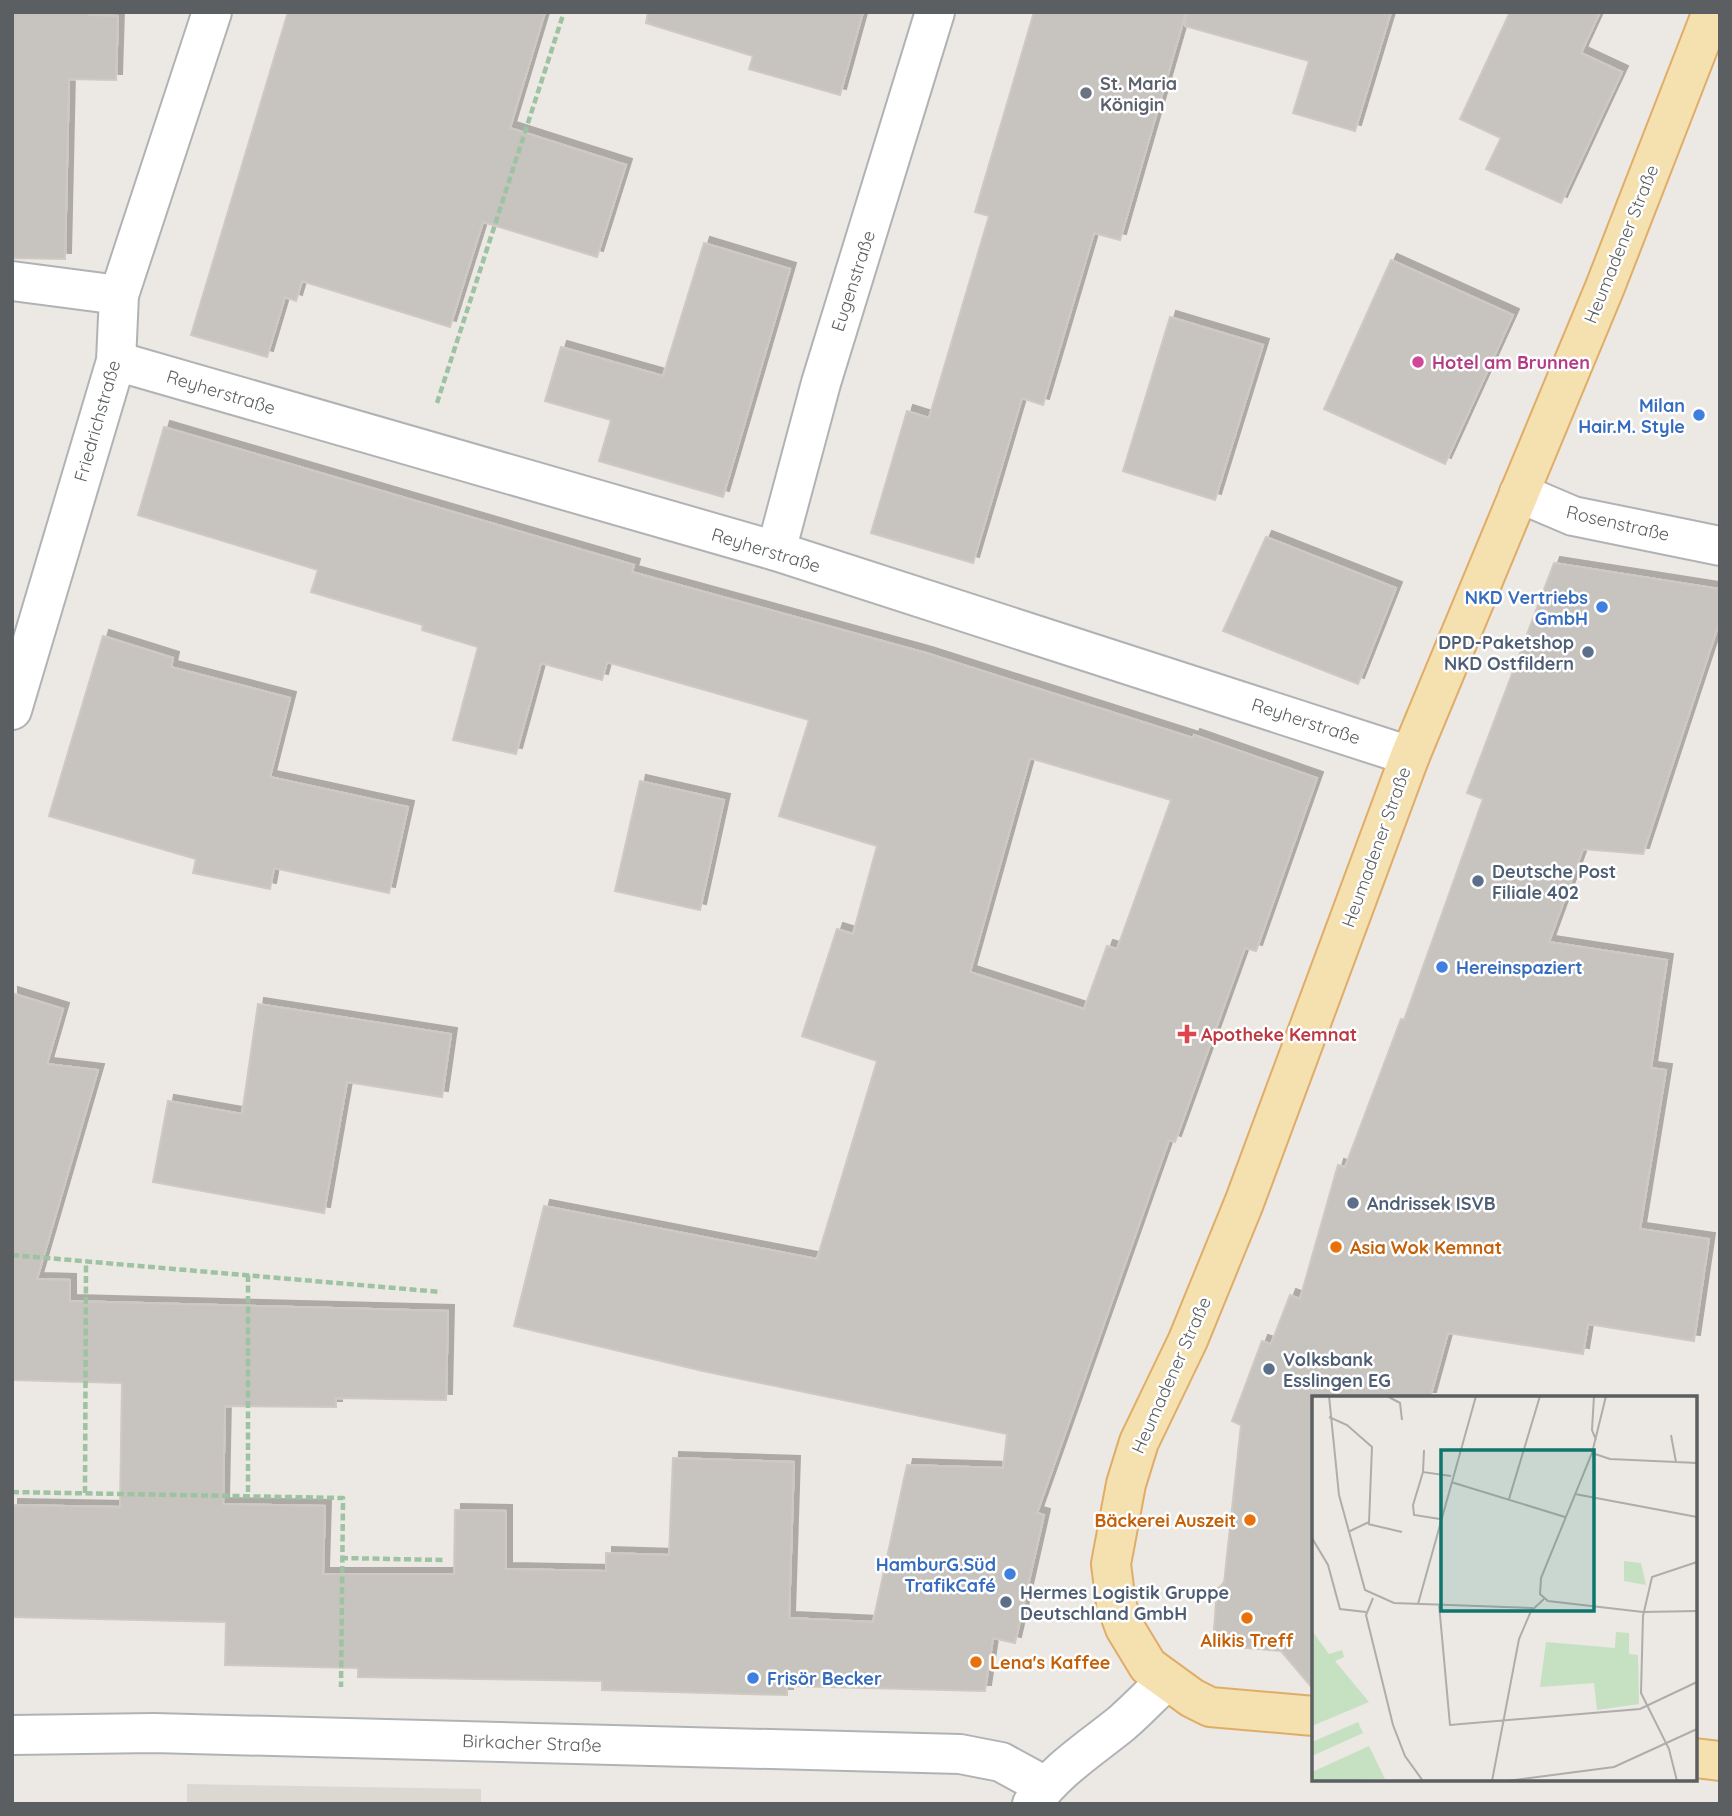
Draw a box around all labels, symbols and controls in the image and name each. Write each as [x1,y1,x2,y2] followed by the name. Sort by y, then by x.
[1100,72,1177,116] place label: St. Maria Königin
[1078,85,1094,101] marker: St. Maria Königin
[1579,161,1663,327] street label: Heumadener Straße
[826,228,880,334] street label: Eugenstraße
[1432,351,1590,374] place label: Hotel am Brunnen
[1410,354,1426,370] marker: Hotel am Brunnen
[69,358,125,484] street label: Friedrichstraße
[164,365,278,419] street label: Reyherstraße
[1578,394,1685,438] place label: Milan Hair.M. Style
[1691,407,1707,423] marker: Milan Hair.M. Style
[1564,500,1672,546] street label: Rosenstraße
[709,523,823,577] street label: Reyherstraße
[1465,586,1588,630] place label: NKD Vertriebs GmbH
[1594,599,1610,615] marker: NKD Vertriebs GmbH
[1438,631,1574,675] place label: DPD-Paketshop NKD Ostfildern
[1580,644,1596,660] marker: DPD-Paketshop NKD Ostfildern
[1249,693,1363,749] street label: Reyherstraße
[1336,764,1416,930] street label: Heumadener Straße
[1492,860,1616,904] place label: Deutsche Post Filiale 402
[1470,873,1486,889] marker: Deutsche Post Filiale 402
[1456,956,1583,979] place label: Hereinspaziert
[1434,959,1450,975] marker: Hereinspaziert
[1201,1023,1357,1046] place label: Apotheke Kemnat
[1179,1026,1195,1042] marker: Apotheke Kemnat
[1367,1192,1496,1215] place label: Andrissek ISVB
[1345,1195,1361,1211] marker: Andrissek ISVB
[1350,1236,1502,1259] place label: Asia Wok Kemnat
[1328,1239,1344,1255] marker: Asia Wok Kemnat
[1126,1293,1216,1457] street label: Heumadener Straße
[1283,1348,1391,1392] place label: Volksbank Esslingen EG
[1261,1361,1277,1377] marker: Volksbank Esslingen EG
[1312,1396,1697,1781] inset map
[1094,1509,1236,1532] place label: Bäckerei Auszeit
[1242,1512,1258,1528] marker: Bäckerei Auszeit
[876,1553,996,1597] place label: HamburG.Süd TrafikCafé
[1002,1566,1018,1582] marker: HamburG.Süd TrafikCafé
[1020,1581,1229,1625] place label: Hermes Logistik Gruppe Deutschland GmbH
[998,1594,1014,1610] marker: Hermes Logistik Gruppe Deutschland GmbH
[1239,1610,1255,1626] marker: Alikis Treff
[1201,1629,1294,1652] place label: Alikis Treff
[990,1651,1110,1674] place label: Lena's Kaffee
[968,1654,984,1670] marker: Lena's Kaffee
[767,1667,882,1690] place label: Frisör Becker
[745,1670,761,1686] marker: Frisör Becker
[462,1729,602,1757] street label: Birkacher Straße

